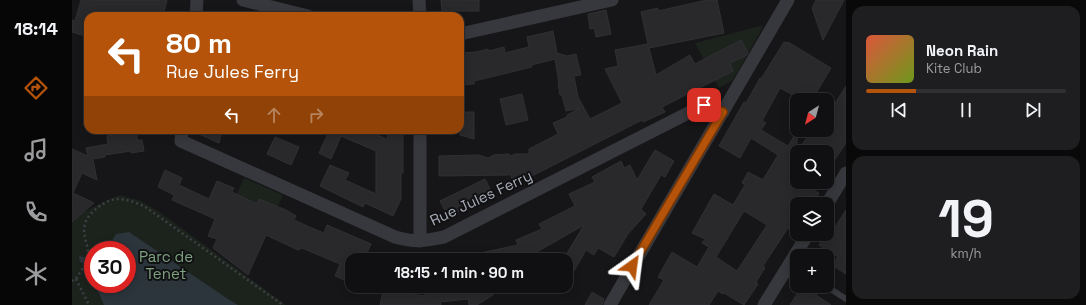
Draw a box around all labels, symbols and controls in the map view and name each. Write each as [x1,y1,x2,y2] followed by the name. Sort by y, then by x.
[14,17,58,40] text: 18:14
[166,25,232,61] text: 80 m
[100,28,152,80] icon: left
[926,41,998,60] text: Neon Rain
[166,60,299,83] text: Rue Jules Ferry
[926,60,982,77] text: Kite Club
[22,74,50,102] icon: directions
[687,88,721,122] pin
[790,93,834,137] north arrow
[790,93,834,293] map controls
[693,94,715,116] icon: arrive
[888,99,910,121] icon: previous
[955,99,977,121] icon: pause
[1022,99,1044,121] icon: next
[221,104,243,126] icon: left
[263,104,285,126] icon: ahead
[305,104,327,126] icon: right
[22,136,50,164] icon: music
[790,145,834,189] button: search
[427,166,535,230] street label: Rue Jules Ferry
[938,186,994,252] text: 19
[790,197,834,241] button: layers
[22,198,50,226] icon: phone
[84,241,136,293] speed limit sign: 30
[611,245,653,287] position arrow
[951,245,981,262] text: km/h
[139,247,193,283] park label: Parc de Tenet
[790,249,834,293] button: +
[22,260,50,288] icon: climate
[394,263,524,282] text: 18:15 · 1 min · 90 m

